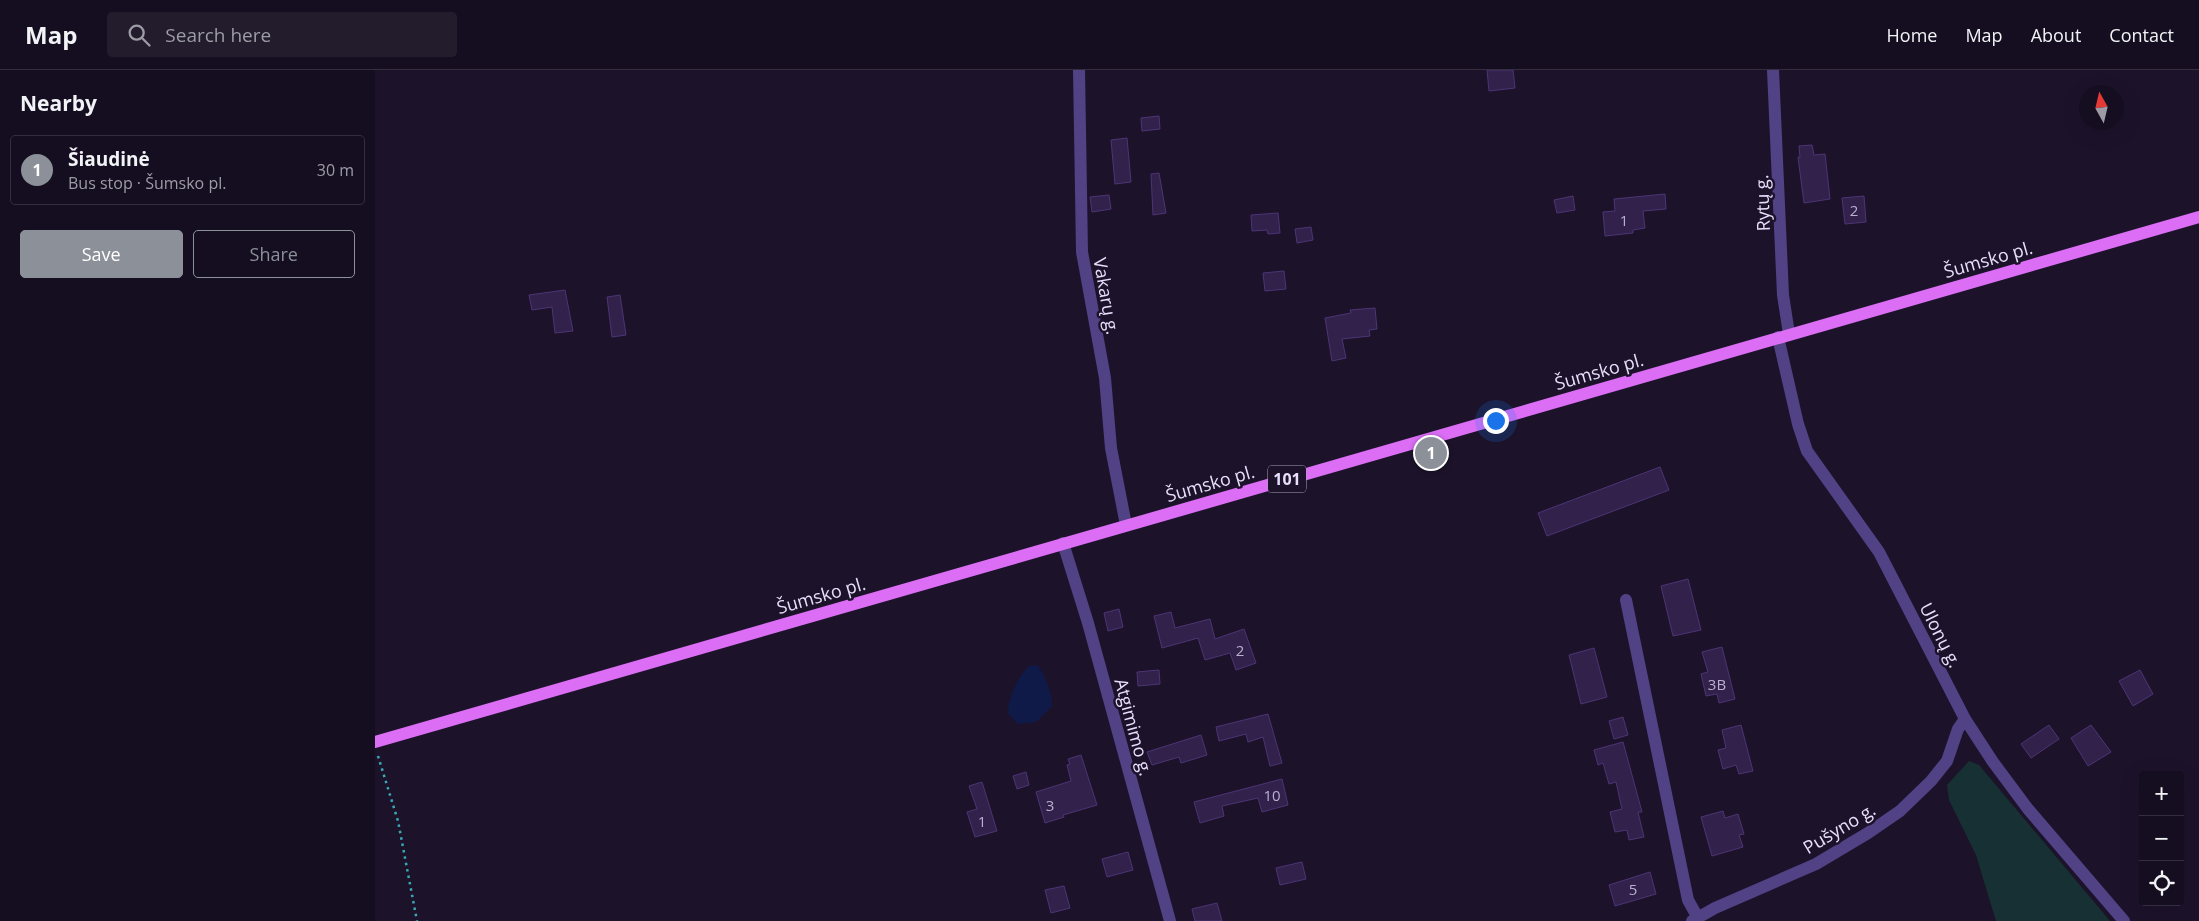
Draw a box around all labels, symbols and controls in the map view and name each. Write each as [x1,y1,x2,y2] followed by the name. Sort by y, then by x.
[107,12,457,57] search box
[25,18,77,51] text: Map
[125,21,153,49] icon: search
[165,22,271,48] text: Search here
[1887,23,1937,47] text: Home
[1965,23,2003,47] text: Map
[2031,23,2081,47] text: About
[2109,23,2174,47] text: Contact
[2079,85,2124,130] north arrow
[20,89,97,117] text: Nearby
[68,146,150,172] text: Šiaudinė
[32,159,42,181] text: 1
[317,159,354,181] text: 30 m
[68,172,226,194] text: Bus stop · Šumsko pl.
[1749,174,1775,232] street label: Rytų g.
[1850,200,1858,220] house number: 2
[1620,210,1628,230] house number: 1
[20,230,183,278] button: Save
[193,230,355,278] button: Share
[1941,235,2035,283] street label: Šumsko pl.
[1088,256,1126,336] street label: Vakarų g.
[1552,347,1646,395] street label: Šumsko pl.
[1483,408,1509,434] your location
[1415,434,1447,472] pin: 1
[1163,459,1257,507] street label: Šumsko pl.
[1268,466,1306,492] road number: 101
[774,571,868,619] street label: Šumsko pl.
[1914,598,1968,672] street label: Ulonų g.
[1236,640,1244,660] house number: 2
[1708,674,1726,694] house number: 3B
[1109,676,1159,778] street label: Atgimimo g.
[2139,771,2184,906] map controls
[2139,771,2184,816] button: +
[1263,785,1281,805] house number: 10
[1046,795,1054,815] house number: 3
[1798,797,1880,859] street label: Pušyno g.
[978,811,986,831] house number: 1
[2139,816,2184,861] button: −
[2139,861,2184,906] button: locate
[1629,879,1637,899] house number: 5

